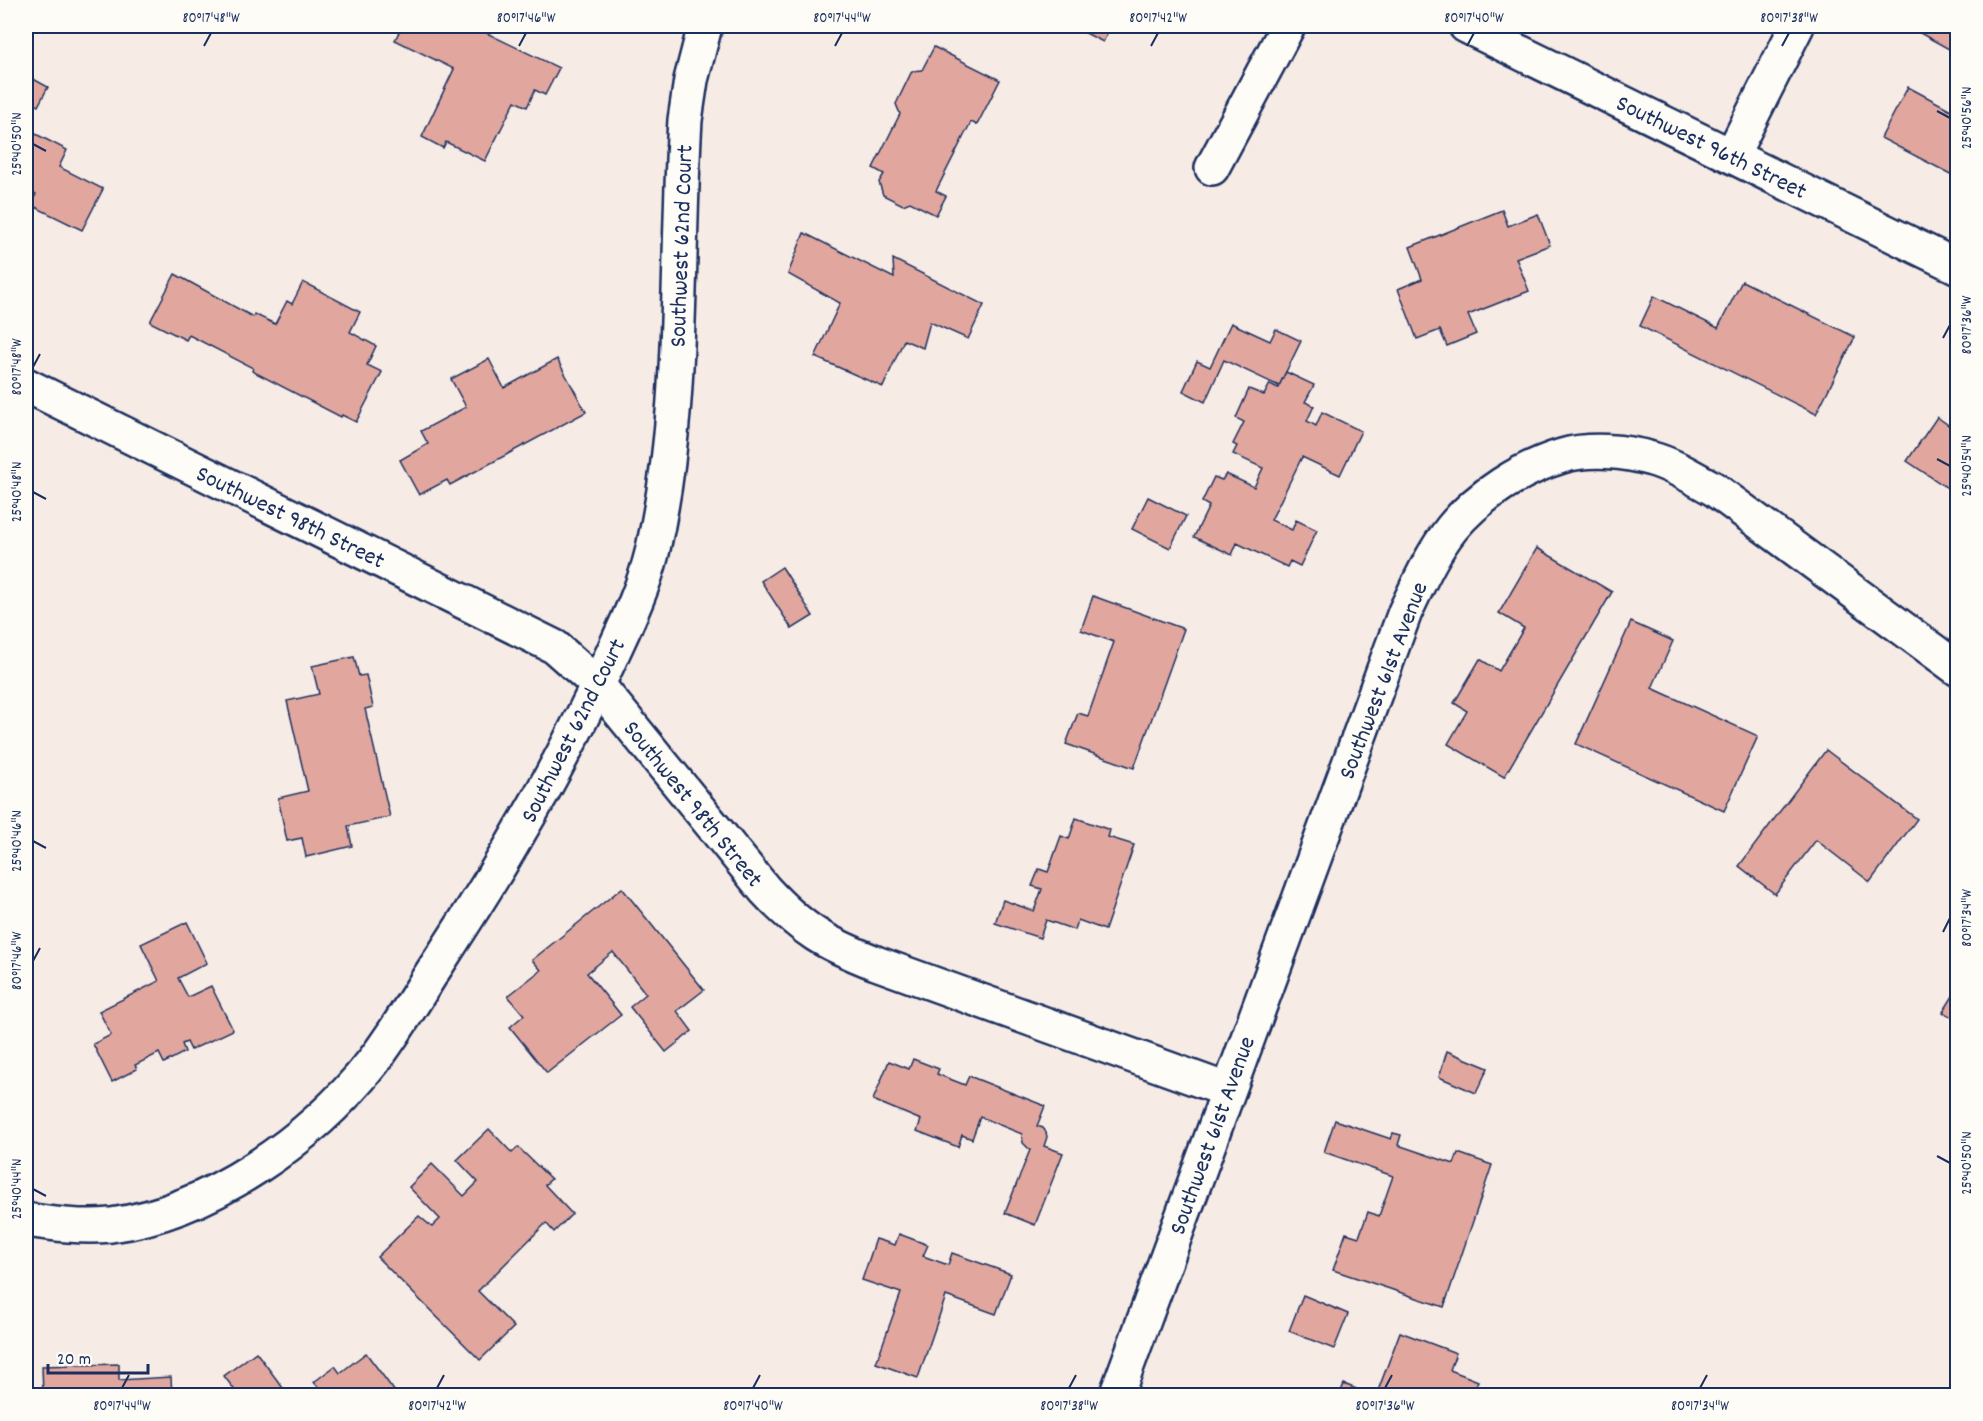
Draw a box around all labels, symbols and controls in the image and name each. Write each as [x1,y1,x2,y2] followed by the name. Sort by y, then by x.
[182,8,240,30] text: 80°17'48"W
[497,8,556,30] text: 80°17'46"W
[813,8,871,30] text: 80°17'44"W
[1129,8,1187,30] text: 80°17'42"W
[1444,8,1504,30] text: 80°17'40"W
[1760,8,1818,30] text: 80°17'38"W
[1957,87,1979,149] text: 25°40'56"N
[1610,88,1812,210] street label: Southwest 96th Street
[7,112,29,176] text: 25°40'50"N
[662,144,704,348] street label: Southwest 62nd Court
[1957,295,1979,354] text: 80°17'36"W
[7,338,29,396] text: 80°17'48"W
[1957,435,1979,497] text: 25°40'54"N
[190,458,390,579] street label: Southwest 98th Street
[7,462,29,522] text: 25°40'48"N
[1331,577,1438,785] street label: Southwest 61st Avenue
[514,633,636,829] street label: Southwest 62nd Court
[614,714,770,896] street label: Southwest 98th Street
[7,810,29,872] text: 25°40'46"N
[1957,889,1979,947] text: 80°17'34"W
[7,931,29,990] text: 80°17'46"W
[1162,1032,1266,1240] street label: Southwest 61st Avenue
[1957,1131,1979,1195] text: 25°40'50"N
[7,1159,29,1219] text: 25°40'44"N
[48,1337,148,1375] scale bar
[57,1348,91,1373] text: 20 m
[93,1396,151,1418] text: 80°17'44"W
[408,1396,466,1418] text: 80°17'42"W
[723,1396,783,1418] text: 80°17'40"W
[1040,1396,1098,1418] text: 80°17'38"W
[1356,1396,1415,1418] text: 80°17'36"W
[1671,1396,1729,1418] text: 80°17'34"W

